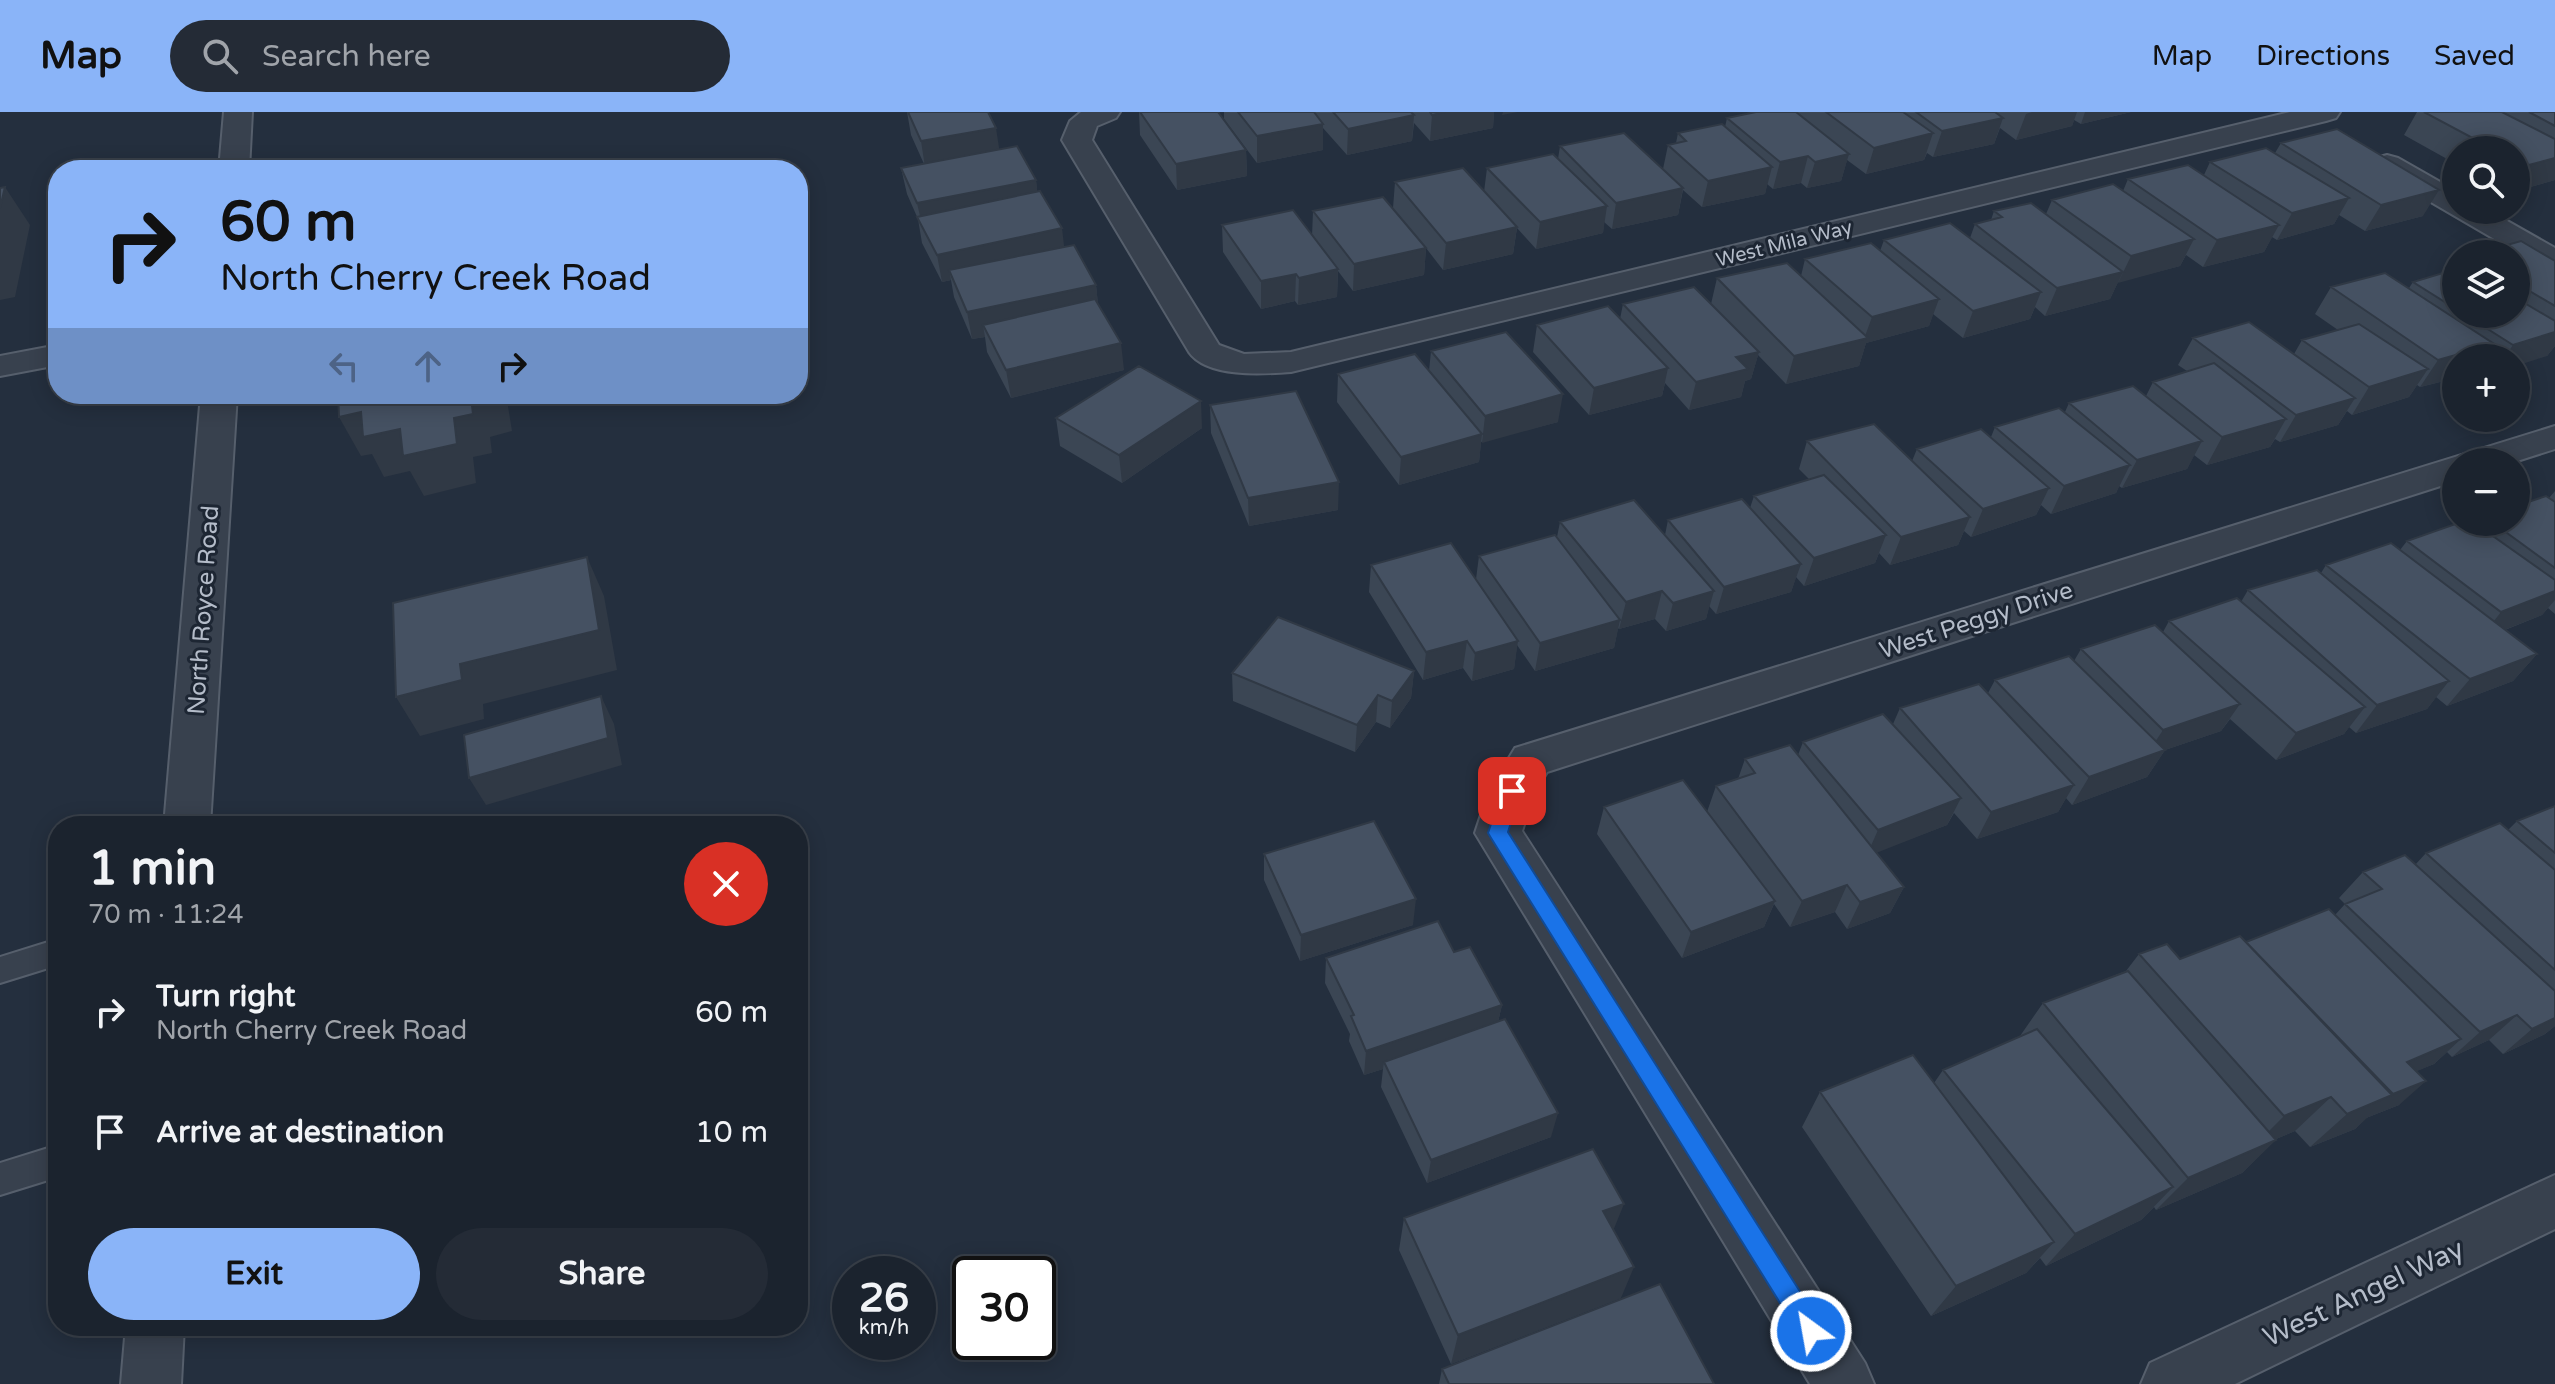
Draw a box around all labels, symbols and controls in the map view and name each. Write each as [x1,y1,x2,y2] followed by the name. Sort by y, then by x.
[170,20,730,92] search box
[40,33,122,79] text: Map
[198,34,242,78] icon: search
[262,38,431,75] text: Search here
[2152,39,2212,73] text: Map
[2256,39,2390,73] text: Directions
[2434,39,2515,73] text: Saved
[2442,136,2530,536] map controls
[2442,136,2530,224] button: search
[220,189,356,256] text: 60 m
[88,192,192,296] icon: right
[1714,215,1855,273] street label: West Mila Way
[2442,240,2530,328] button: layers
[220,257,651,300] text: North Cherry Creek Road
[322,344,366,388] icon: left
[406,344,450,388] icon: ahead
[490,344,534,388] icon: right
[2442,344,2530,432] button: +
[2442,448,2530,536] button: −
[182,504,225,716] street label: North Royce Road
[1876,576,2076,665] street label: West Peggy Drive
[1478,757,1546,825] pin
[1490,769,1534,813] icon: arrive
[88,840,216,898] text: 1 min
[684,842,768,926] button: close
[88,899,244,930] text: 70 m · 11:24
[156,978,296,1015] text: Turn right
[88,990,132,1034] icon: right
[695,994,768,1031] text: 60 m
[156,1015,467,1046] text: North Cherry Creek Road
[88,1110,132,1154] icon: arrive
[156,1114,444,1151] text: Arrive at destination
[695,1114,768,1151] text: 10 m
[88,1228,420,1320] button: Exit
[436,1228,768,1320] button: Share
[2258,1232,2469,1354] street label: West Angel Way
[952,1256,1056,1360] speed limit sign: 30
[859,1274,909,1322] text: 26
[1769,1289,1853,1373] position arrow
[859,1316,909,1340] text: km/h

